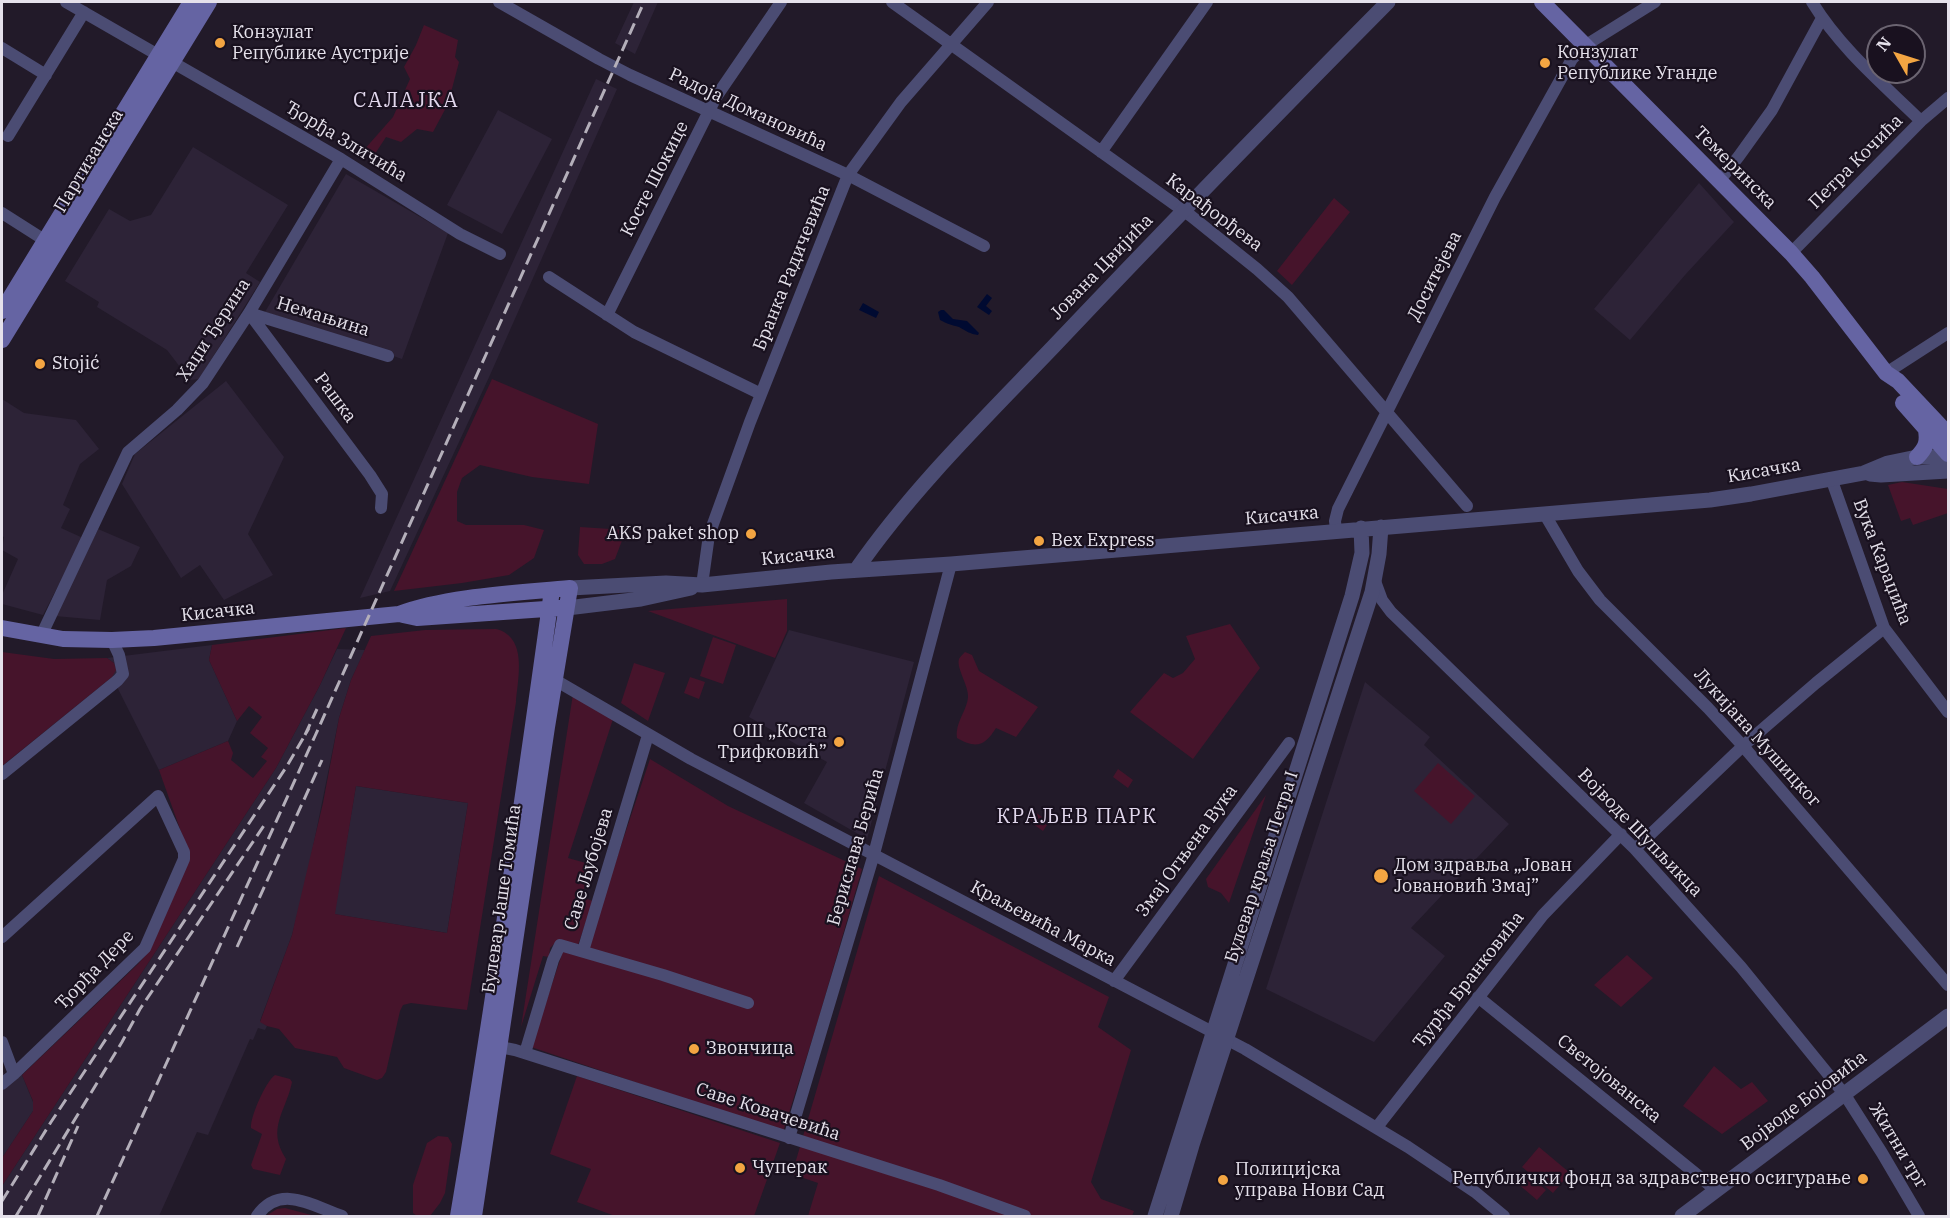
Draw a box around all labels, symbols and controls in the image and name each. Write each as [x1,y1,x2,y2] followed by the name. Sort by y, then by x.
[232,22,409,64] place label: Конзулат Републике Аустрије
[1866,24,1926,84] north arrow
[1872,33,1895,55] text: N
[213,36,227,50] marker: Конзулат Републике Аустрије
[1557,42,1717,84] place label: Конзулат Републике Уганде
[1538,56,1552,70] marker: Конзулат Републике Уганде
[665,64,831,156] street label: Радоја Домановића
[353,88,459,114] district label: САЛАЈКА
[281,97,411,187] street label: Ђорђа Зличића
[50,105,128,217] street label: Партизанска
[1804,110,1908,214] street label: Петра Кочића
[617,118,693,240] street label: Косте Шокице
[1689,122,1781,214] street label: Темеринска
[1161,170,1267,256] street label: Карађорђева
[749,182,835,354] street label: Бранка Радичевића
[1046,210,1158,324] street label: Јована Цвијића
[1403,228,1467,324] street label: Доситејева
[173,274,255,386] street label: Хаџи Ђерина
[274,293,372,341] street label: Немањина
[52,353,100,375] place label: Stojić
[33,357,47,371] marker: Stojić
[309,369,361,427] street label: Рашка
[1726,454,1802,488] street label: Кисачка
[1848,496,1916,628] street label: Вука Караџића
[1244,502,1320,530] street label: Кисачка
[607,523,739,545] place label: AKS paket shop
[744,527,758,541] marker: AKS paket shop
[1051,530,1155,552] place label: Bex Express
[1032,534,1046,548] marker: Bex Express
[760,541,836,571] street label: Кисачка
[180,597,256,627] street label: Кисачка
[1689,664,1825,812] street label: Лукијана Мушицког
[717,721,827,764] place label: ОШ „Коста Трифковић”
[832,735,846,749] marker: ОШ „Коста Трифковић”
[1573,764,1707,902] street label: Војводе Шупљикца
[823,766,889,928] street label: Берислава Берића
[1221,768,1303,966] street label: Булевар краља Петра I
[1132,781,1242,921] street label: Змај Огњена Вука
[478,803,526,995] street label: Булевар Јаше Томића
[560,805,618,933] street label: Саве Љубојева
[996,805,1158,829] district label: КРАЉЕВ ПАРК
[1394,855,1572,898] place label: Дом здравља „Јован Јовановић Змај”
[1372,867,1390,885] marker: Дом здравља „Јован Јовановић Змај”
[967,877,1119,971] street label: Краљевића Марка
[1409,907,1529,1053] street label: Ђурђа Бранковића
[51,925,139,1015] street label: Ђорђа Дере
[1552,1030,1666,1128] street label: Светојованска
[706,1038,794,1060] place label: Звончица
[687,1042,701,1056] marker: Звончица
[1737,1047,1871,1155] street label: Војводе Бојовића
[693,1078,843,1146] street label: Саве Ковачевића
[1864,1099,1932,1193] street label: Житни трг
[752,1157,828,1179] place label: Чуперак
[1235,1159,1385,1202] place label: Полицијска управа Нови Сад
[733,1161,747,1175] marker: Чуперак
[1452,1168,1851,1190] place label: Републички фонд за здравствено осигурање
[1856,1172,1870,1186] marker: Републички фонд за здравствено осигурање
[1216,1173,1230,1187] marker: Полицијска управа Нови Сад

